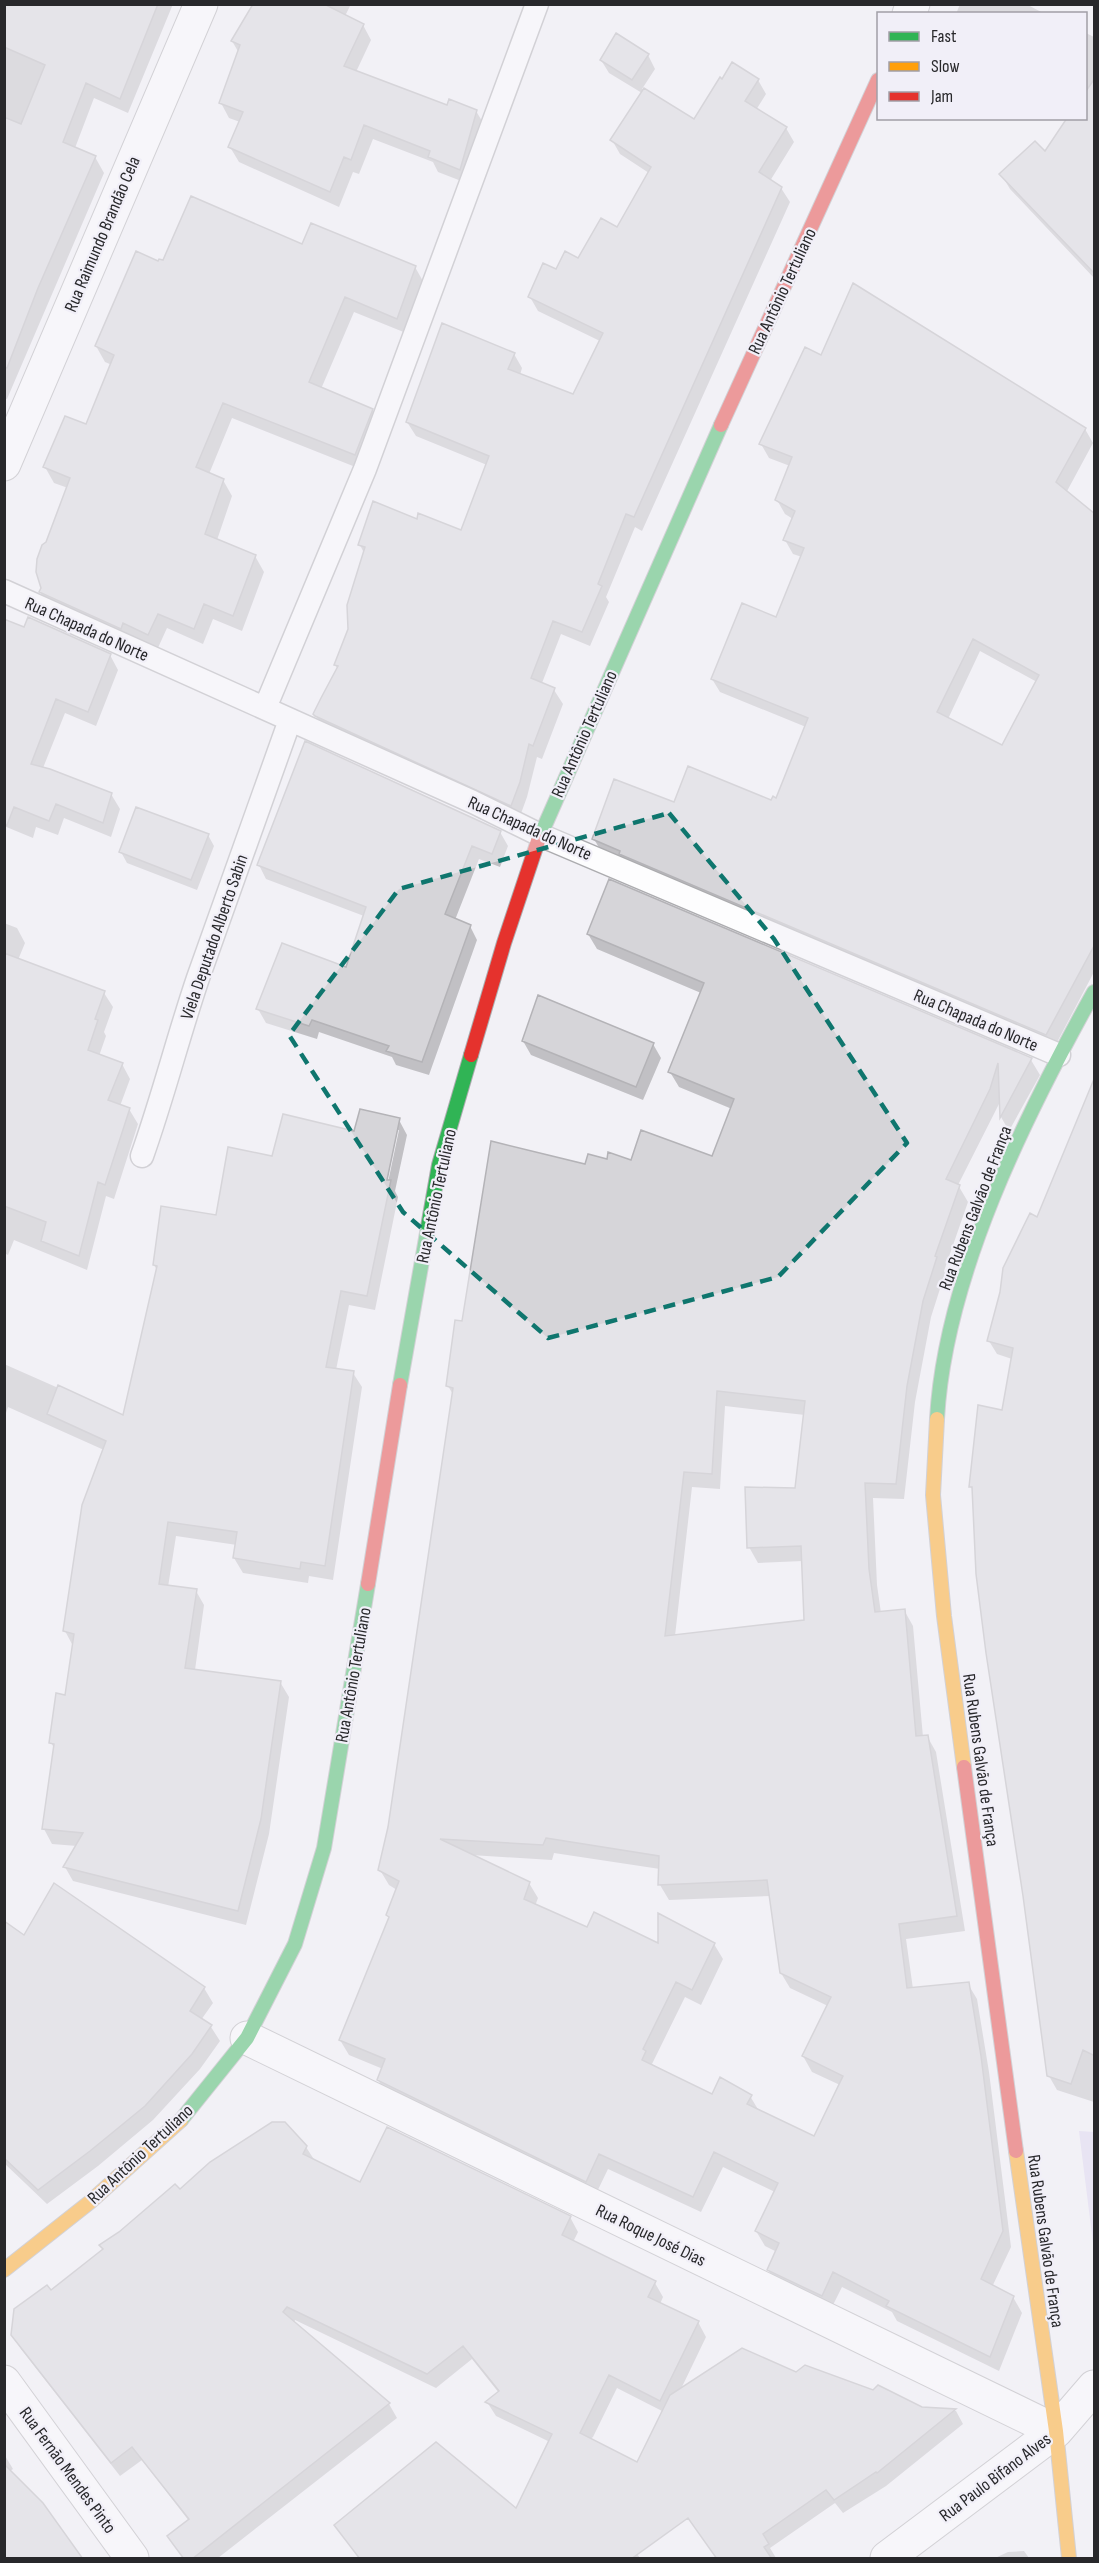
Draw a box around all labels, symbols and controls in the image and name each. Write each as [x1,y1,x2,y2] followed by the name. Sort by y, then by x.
[877,12,1087,120] legend
[931,26,957,47] text: Fast
[931,56,960,77] text: Slow
[930,86,953,107] text: Jam
[60,153,145,315] street label: Rua Raimundo Brandão Cela
[744,225,821,358] street label: Rua Antônio Tertuliano
[22,593,152,666] street label: Rua Chapada do Norte
[547,668,622,801] street label: Rua Antônio Tertuliano
[465,792,595,865] street label: Rua Chapada do Norte
[176,852,253,1023] street label: Viela Deputado Alberto Sabin
[910,985,1041,1056] street label: Rua Chapada do Norte
[934,1123,1016,1293] street label: Rua Rubens Galvão de França
[412,1127,461,1265] street label: Rua Antônio Tertuliano
[331,1606,376,1744] street label: Rua Antônio Tertuliano
[958,1672,1003,1848] street label: Rua Rubens Galvão de França
[83,2100,197,2209] street label: Rua Antônio Tertuliano
[1023,2153,1068,2329] street label: Rua Rubens Galvão de França
[592,2200,709,2271] street label: Rua Roque José Dias
[15,2403,120,2537] street label: Rua Fernão Mendes Pinto
[935,2429,1055,2526] street label: Rua Paulo Bifano Alves

